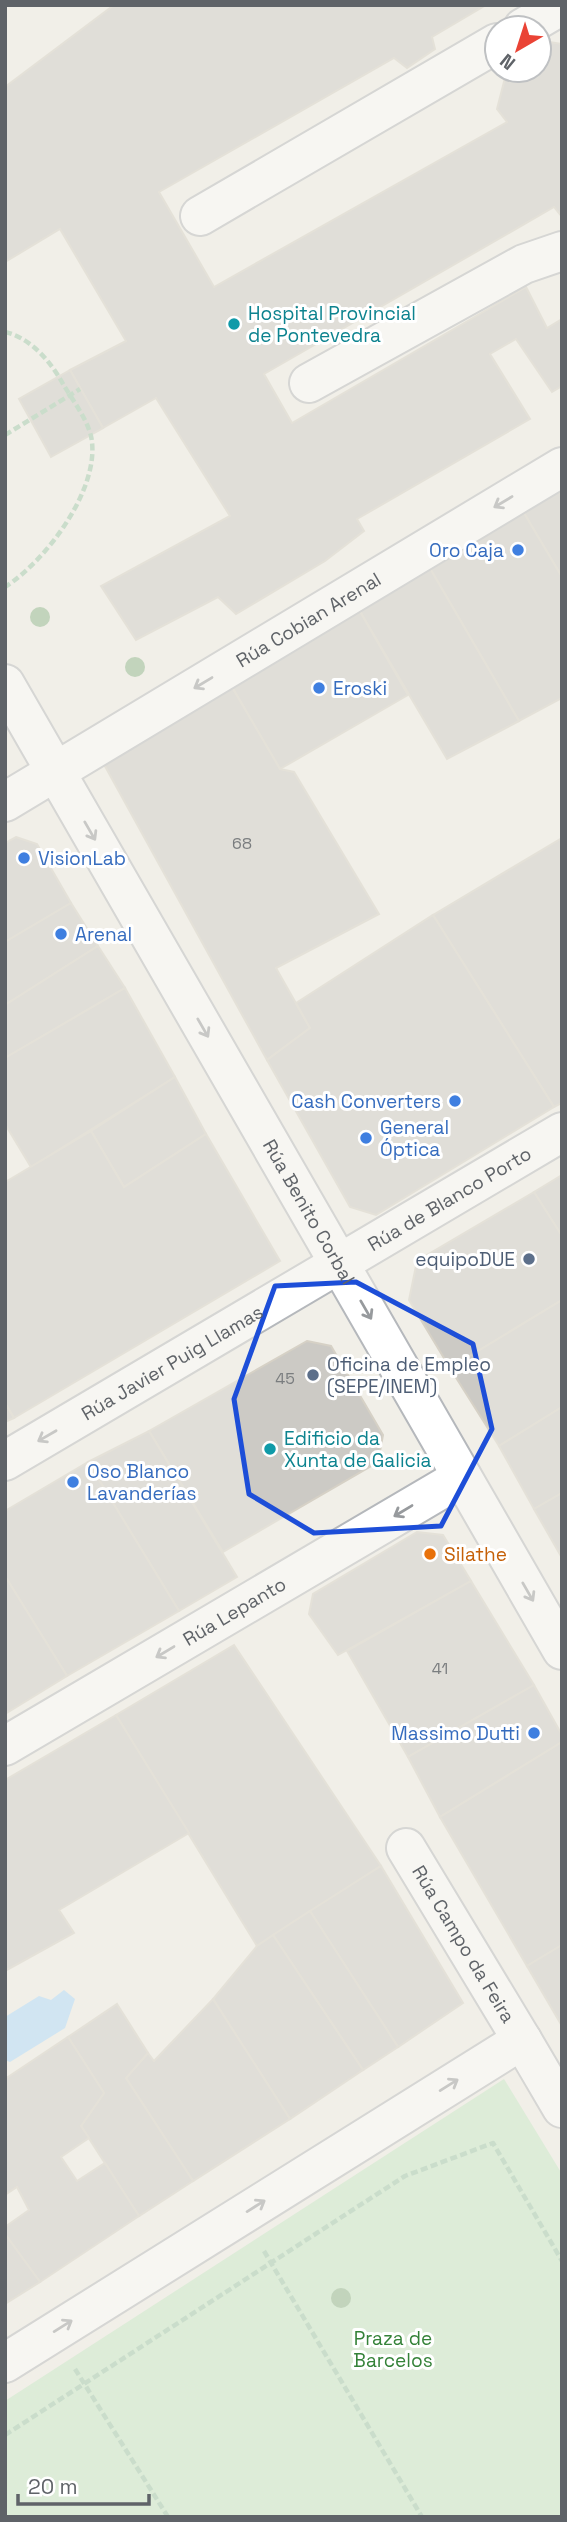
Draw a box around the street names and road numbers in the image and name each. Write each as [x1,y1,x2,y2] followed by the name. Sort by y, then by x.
[232,567,386,673] street label: Rúa Cobian Arenal
[257,1135,360,1289] street label: Rúa Benito Corbal
[363,1141,536,1257] street label: Rúa de Blanco Porto
[77,1299,268,1426] street label: Rúa Javier Puig Llamas
[178,1571,291,1652] street label: Rúa Lepanto
[406,1861,521,2028] street label: Rúa Campo da Feira

